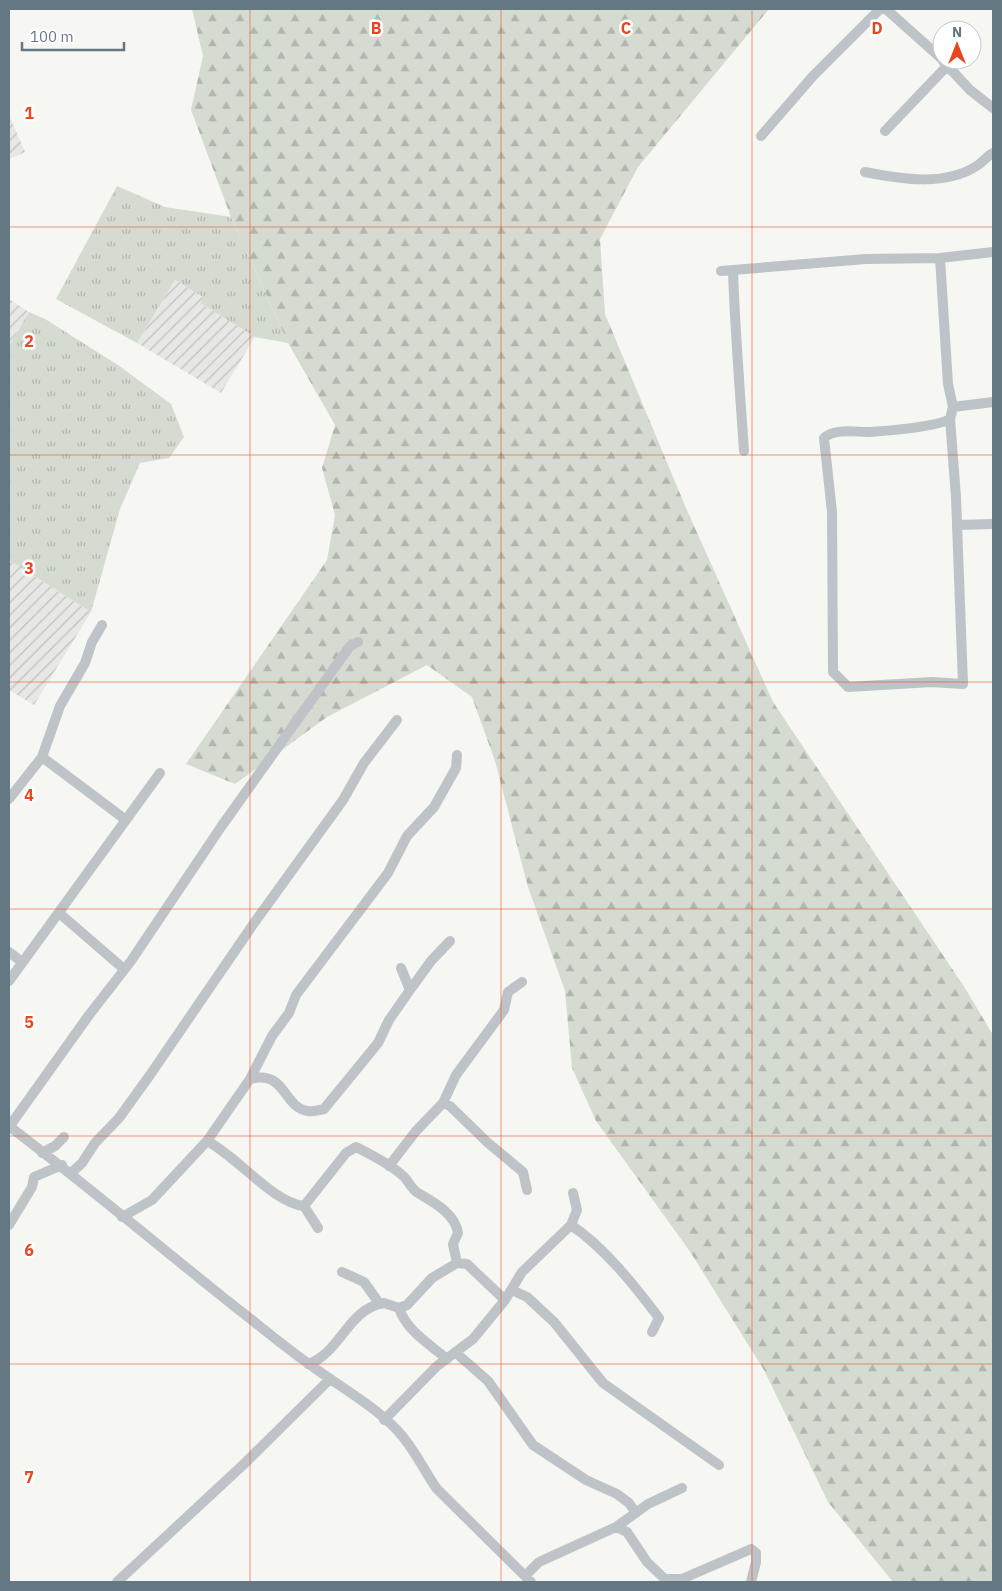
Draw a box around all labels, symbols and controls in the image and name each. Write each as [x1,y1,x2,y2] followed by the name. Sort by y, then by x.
[371,18,382,38] text: B
[621,18,631,38] text: C
[871,18,883,38] text: D
[22,20,125,52] scale bar
[932,20,982,70] north arrow
[952,23,962,41] text: N
[30,27,74,46] text: 100 m
[24,103,34,123] text: 1
[24,331,34,351] text: 2
[24,558,34,578] text: 3
[24,785,34,805] text: 4
[24,1012,34,1032] text: 5
[24,1240,34,1260] text: 6
[24,1467,34,1487] text: 7

